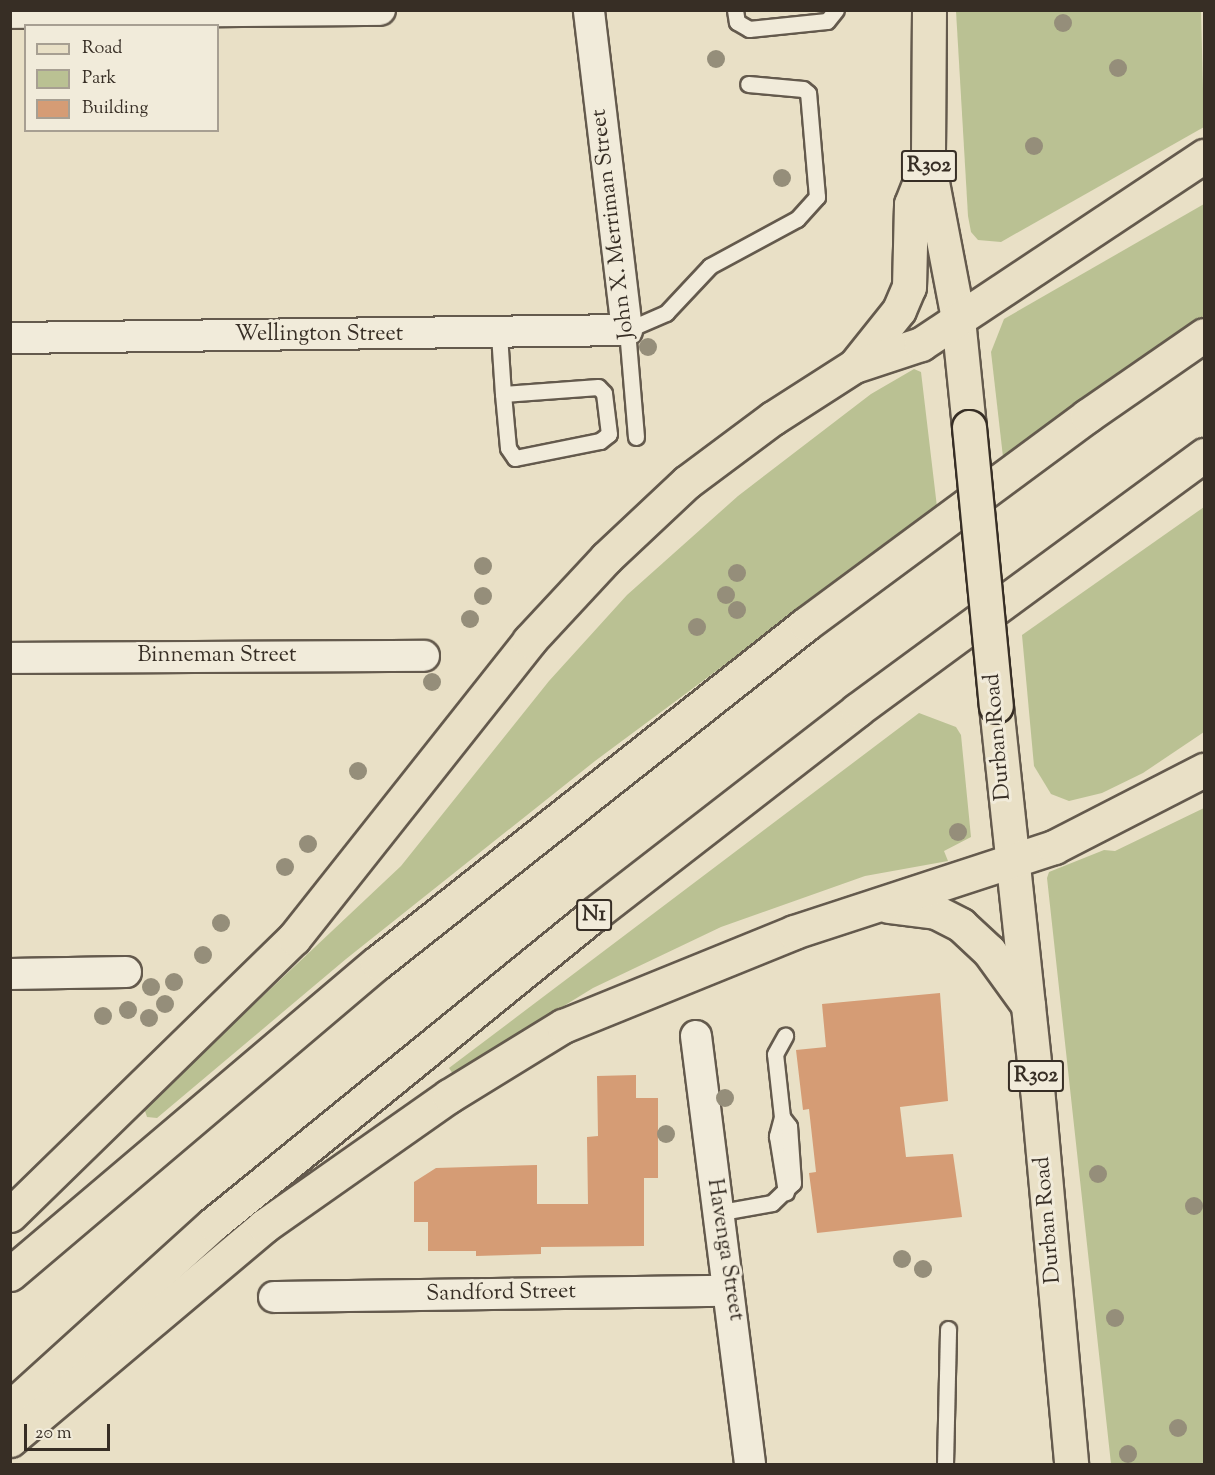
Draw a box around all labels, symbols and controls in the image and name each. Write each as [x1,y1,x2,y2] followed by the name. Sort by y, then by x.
[24,24,219,132] legend
[82,36,122,62] text: Road
[82,66,116,92] text: Park
[82,96,148,122] text: Building
[587,108,641,340] street label: John X. Merriman Street
[900,148,958,184] road number: R302
[235,323,403,349] street label: Wellington Street
[138,644,296,670] street label: Binneman Street
[980,672,1018,802] street label: Durban Road
[576,897,612,933] road number: N1
[1008,1058,1064,1094] road number: R302
[1030,1155,1068,1285] street label: Durban Road
[700,1177,748,1323] street label: Havenga Street
[426,1279,576,1309] street label: Sandford Street
[27,1412,112,1450] scale bar
[35,1421,72,1447] text: 20 m

